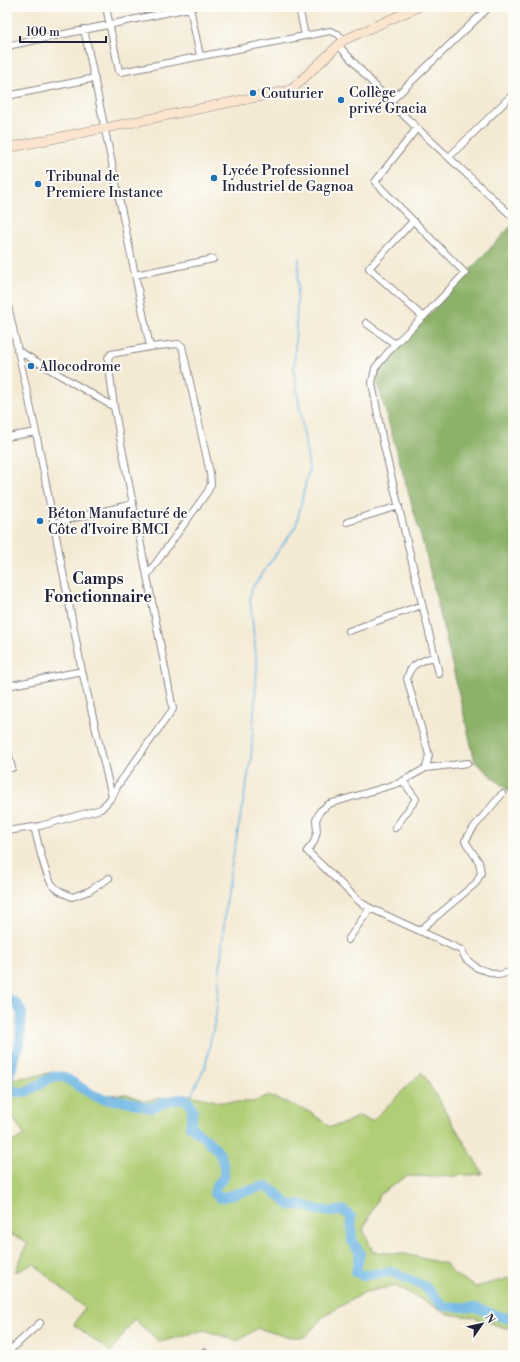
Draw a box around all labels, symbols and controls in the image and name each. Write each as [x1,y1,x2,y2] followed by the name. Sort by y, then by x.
[20,18,106,44] scale bar
[26,25,60,40] text: 100 m
[349,84,428,118] place label: Collège privé Gracia
[261,85,323,103] place label: Couturier
[248,88,258,98] marker: Couturier
[336,95,346,105] marker: Collège privé Gracia
[222,162,355,196] place label: Lycée Professionnel Industriel de Gagnoa
[46,168,163,202] place label: Tribunal de Premiere Instance
[209,173,219,183] marker: Lycée Professionnel Industriel de Gagnoa
[33,179,43,189] marker: Tribunal de Premiere Instance
[38,358,121,376] place label: Allocodrome
[26,361,36,371] marker: Allocodrome
[47,505,188,539] place label: Béton Manufacturé de Côte d'Ivoire BMCI
[35,516,45,526] marker: Béton Manufacturé de Côte d'Ivoire BMCI
[44,569,152,607] district label: Camps Fonctionnaire
[462,1304,502,1344] north arrow
[481,1311,498,1327] text: N

